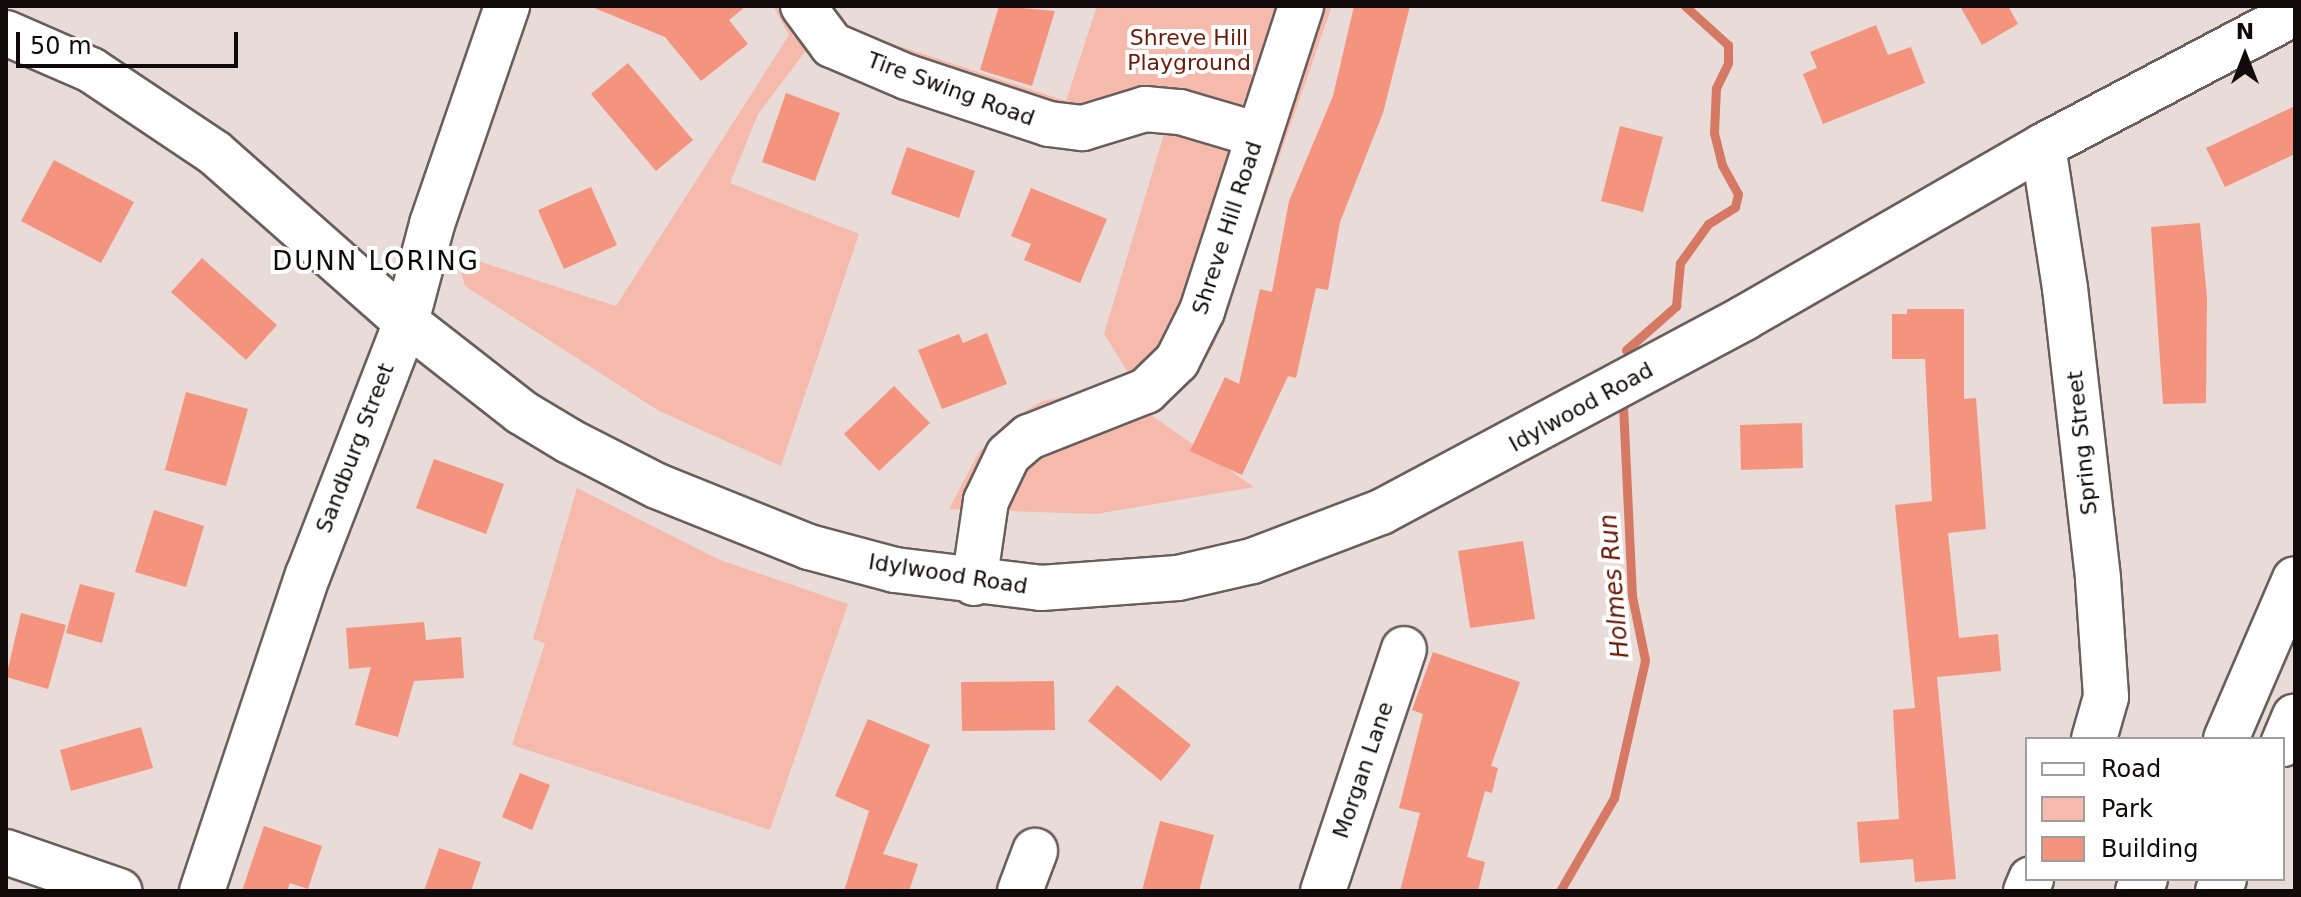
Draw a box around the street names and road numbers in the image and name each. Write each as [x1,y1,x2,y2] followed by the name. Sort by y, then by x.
[864,46,1038,132] street label: Tire Swing Road
[1187,138,1267,318] street label: Shreve Hill Road
[1504,357,1658,457] street label: Idylwood Road
[310,359,400,537] street label: Sandburg Street
[2061,370,2103,516] street label: Spring Street
[867,548,1029,600] street label: Idylwood Road
[1327,698,1399,842] street label: Morgan Lane

